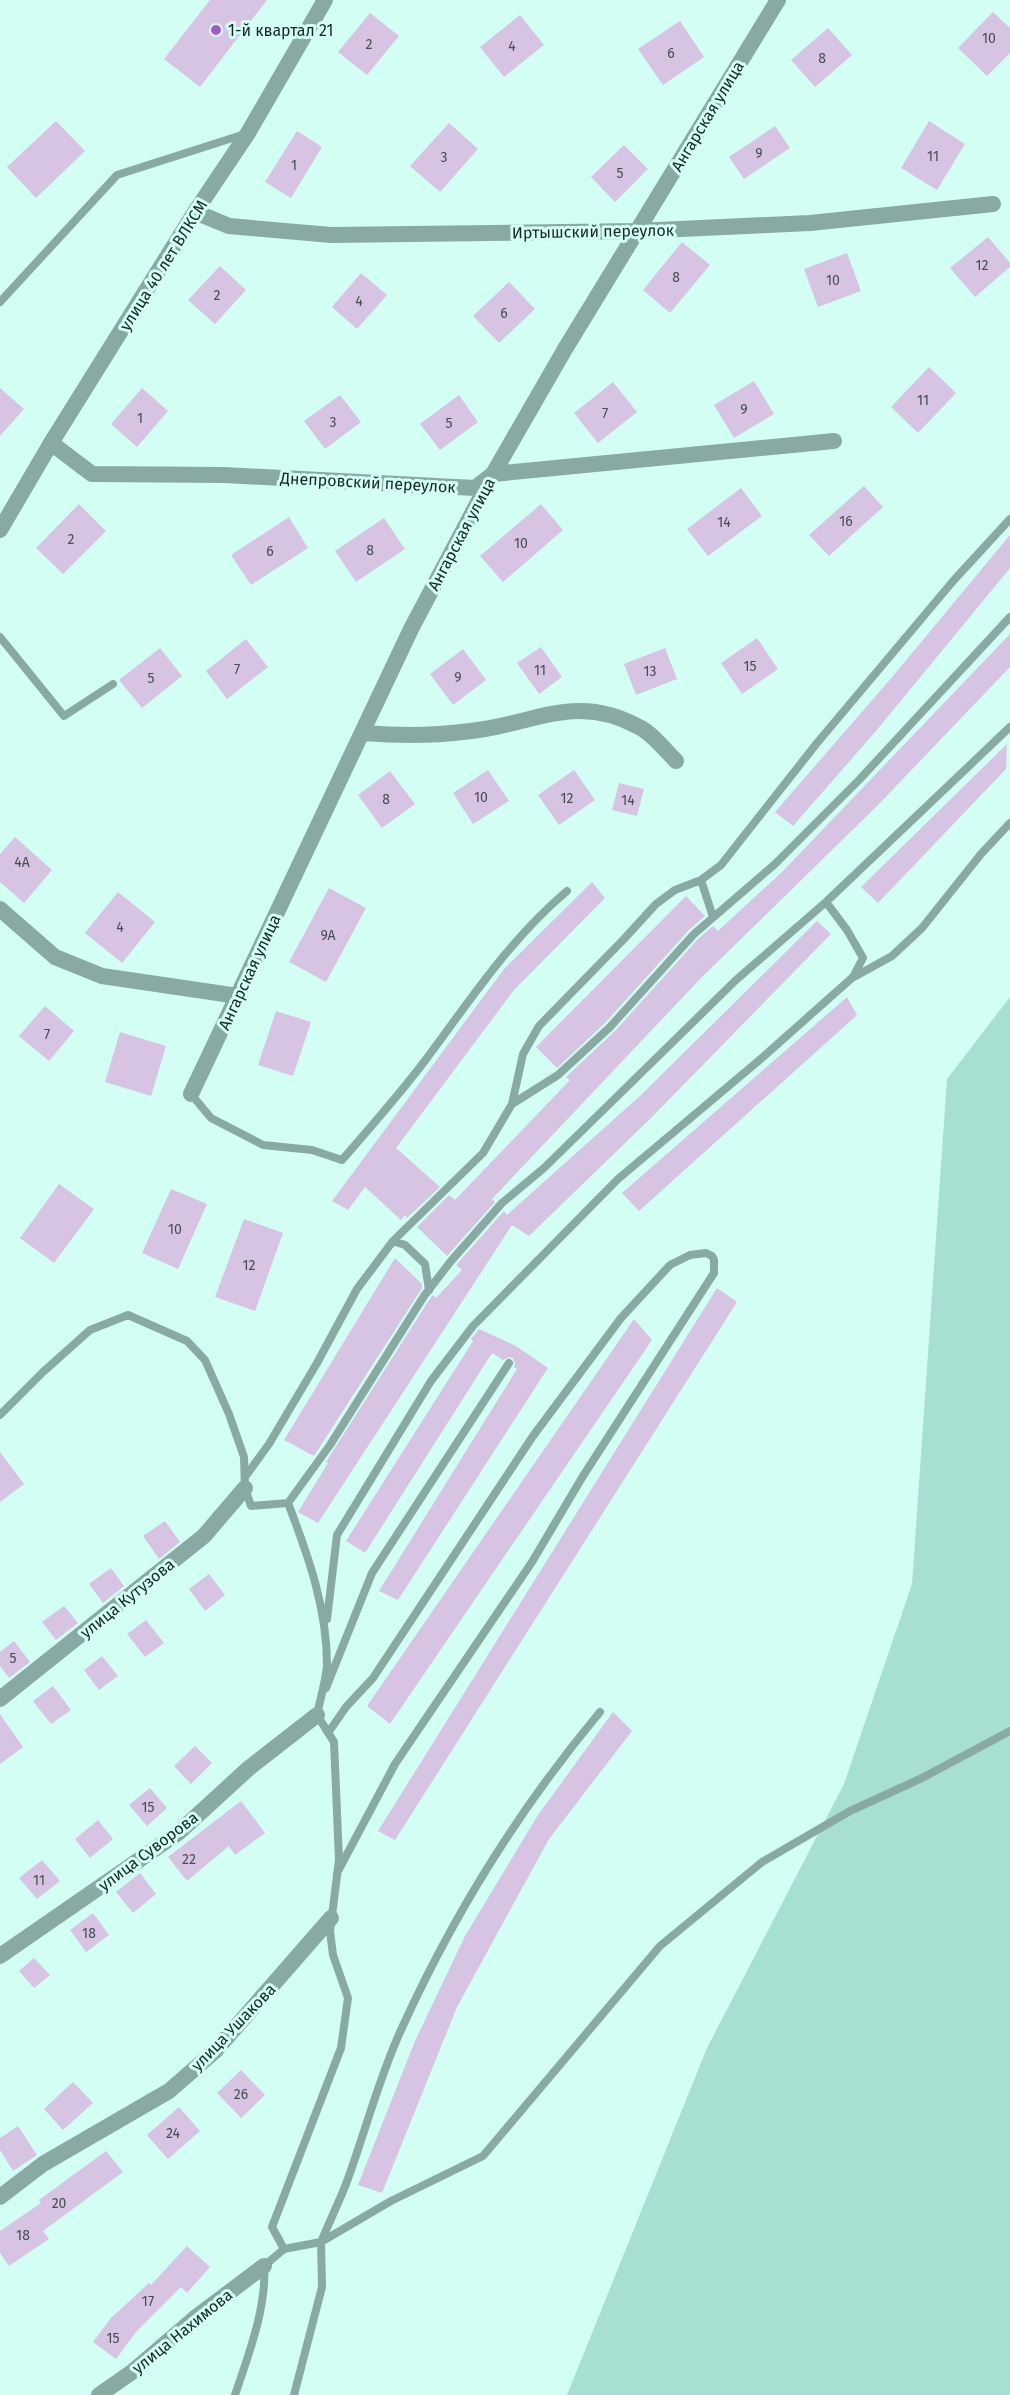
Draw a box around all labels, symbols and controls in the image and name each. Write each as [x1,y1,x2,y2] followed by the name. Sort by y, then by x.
[228,21,333,40] place label: 1-й квартал 21
[209,23,223,37] marker: 1-й квартал 21
[982,30,996,47] house number: 10
[366,36,373,53] house number: 2
[508,38,516,55] house number: 4
[667,45,675,62] house number: 6
[818,50,826,67] house number: 8
[667,58,748,175] street label: Ангарская улица
[755,145,763,162] house number: 9
[927,148,939,165] house number: 11
[441,149,448,166] house number: 3
[291,157,297,174] house number: 1
[616,165,624,182] house number: 5
[116,197,211,334] street label: улица 40 лет ВЛКСМ
[512,221,675,242] street label: Иртышский переулок
[976,257,989,274] house number: 12
[672,269,680,286] house number: 8
[826,272,840,289] house number: 10
[214,287,221,304] house number: 2
[355,293,363,310] house number: 4
[500,305,508,322] house number: 6
[917,392,929,409] house number: 11
[740,401,748,418] house number: 9
[602,405,608,422] house number: 7
[137,410,143,427] house number: 1
[330,414,337,431] house number: 3
[445,415,453,432] house number: 5
[279,468,457,497] street label: Днепровский переулок
[424,475,499,594] street label: Ангарская улица
[839,513,853,530] house number: 16
[717,514,731,531] house number: 14
[68,531,75,548] house number: 2
[514,535,528,552] house number: 10
[366,542,374,559] house number: 8
[266,543,274,560] house number: 6
[743,658,757,675] house number: 15
[234,661,240,678] house number: 7
[534,662,546,679] house number: 11
[643,663,657,680] house number: 13
[454,669,462,686] house number: 9
[147,670,155,687] house number: 5
[474,789,488,806] house number: 10
[561,790,574,807] house number: 12
[382,791,390,808] house number: 8
[621,792,635,809] house number: 14
[14,854,30,871] house number: 4А
[214,911,285,1033] street label: Ангарская улица
[116,919,124,936] house number: 4
[320,927,336,944] house number: 9А
[44,1026,50,1043] house number: 7
[168,1221,182,1238] house number: 10
[243,1257,256,1274] house number: 12
[76,1555,178,1642] street label: улица Кутузова
[9,1650,17,1667] house number: 5
[141,1799,155,1816] house number: 15
[95,1808,202,1895] street label: улица Суворова
[182,1851,196,1868] house number: 22
[33,1872,45,1889] house number: 11
[82,1925,96,1942] house number: 18
[187,1980,280,2075] street label: улица Ушакова
[234,2086,248,2103] house number: 26
[166,2125,181,2142] house number: 24
[52,2195,67,2212] house number: 20
[16,2227,30,2244] house number: 18
[128,2285,236,2378] street label: улица Нахимова
[142,2293,154,2310] house number: 17
[106,2330,120,2347] house number: 15

